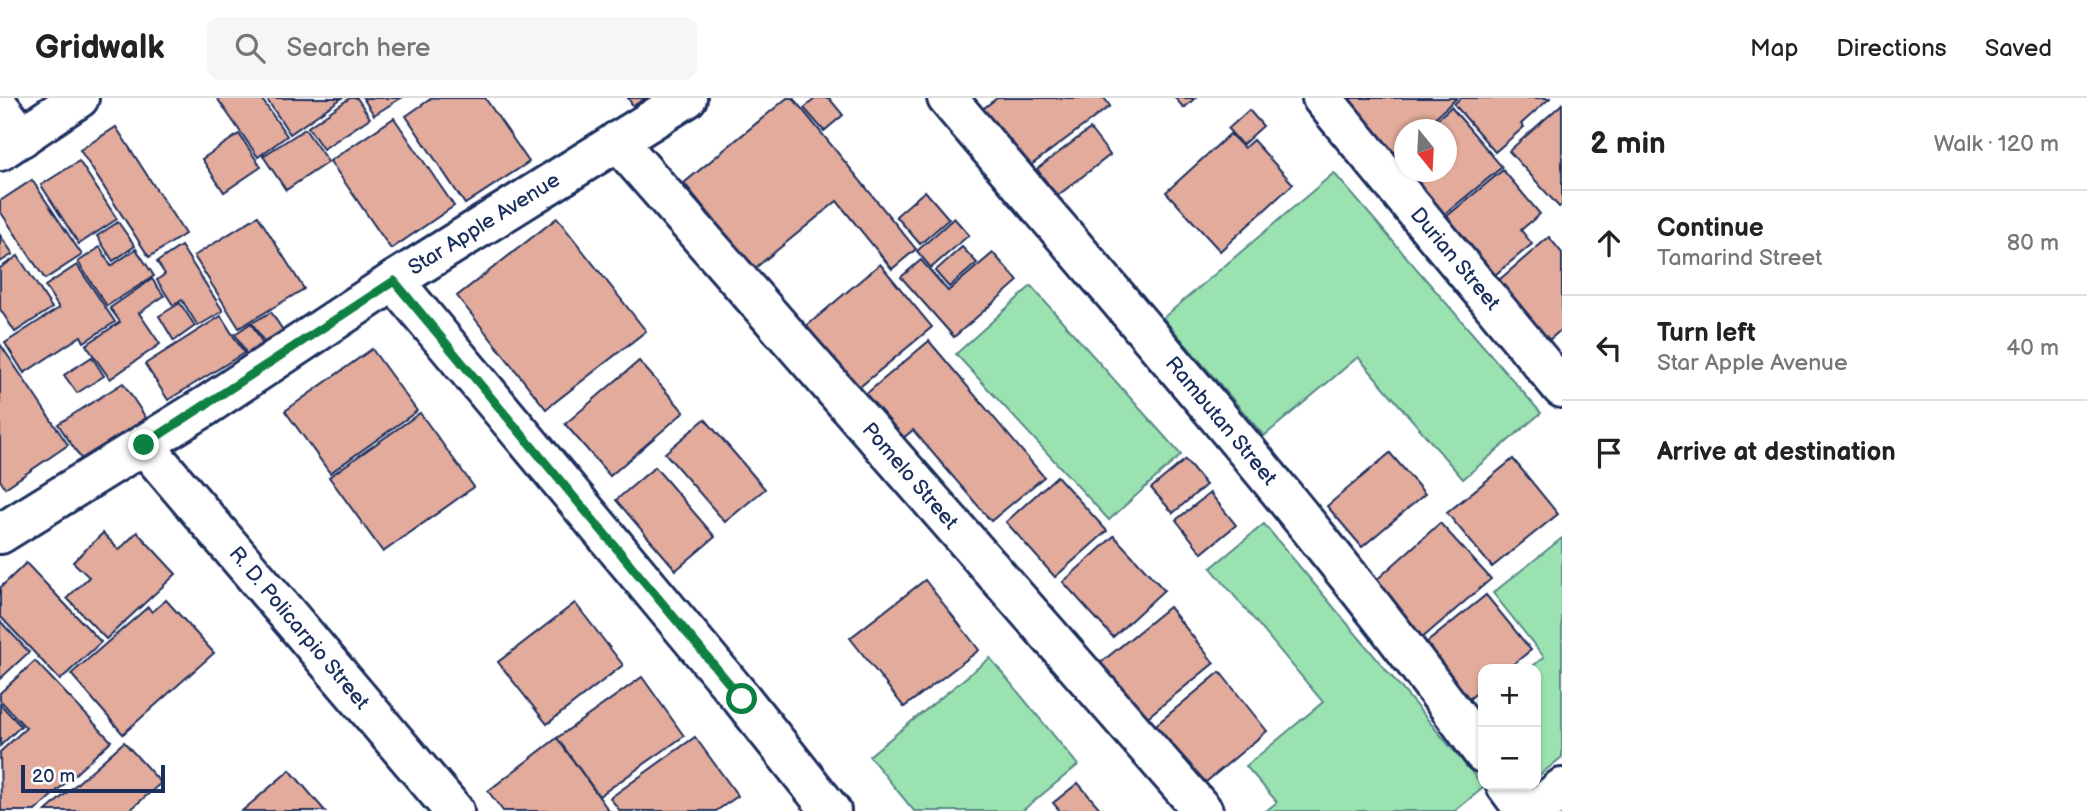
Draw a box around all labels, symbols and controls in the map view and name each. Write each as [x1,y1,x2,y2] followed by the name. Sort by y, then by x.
[207,17,697,80] search box
[35,28,165,68] text: Gridwalk
[231,29,269,67] icon: search
[287,33,431,64] text: Search here
[1750,34,1798,63] text: Map
[1836,34,1947,63] text: Directions
[1985,34,2052,63] text: Saved
[1394,119,1457,182] north arrow
[1590,126,1666,162] text: 2 min
[1934,130,2059,158] text: Walk · 120 m
[404,167,564,281] street label: Star Apple Avenue
[1405,203,1505,316] street label: Durian Street
[1657,213,1764,244] text: Continue
[1590,224,1628,262] icon: ahead
[2007,229,2059,257] text: 80 m
[1657,244,1822,272] text: Tamarind Street
[1657,318,1756,349] text: Turn left
[1590,329,1628,367] icon: left
[2006,334,2059,362] text: 40 m
[1657,349,1848,377] text: Star Apple Avenue
[1160,352,1282,491] street label: Rambutan Street
[857,417,964,535] street label: Pomelo Street
[128,429,159,460] route end
[1590,434,1628,472] icon: arrive
[1657,437,1896,468] text: Arrive at destination
[224,541,375,715] street label: R. D. Policarpio Street
[1478,664,1541,790] map controls
[1478,664,1541,727] button: +
[726,683,757,714] route start
[1478,727,1541,790] button: −
[21,762,164,794] scale bar
[32,765,75,788] text: 20 m

